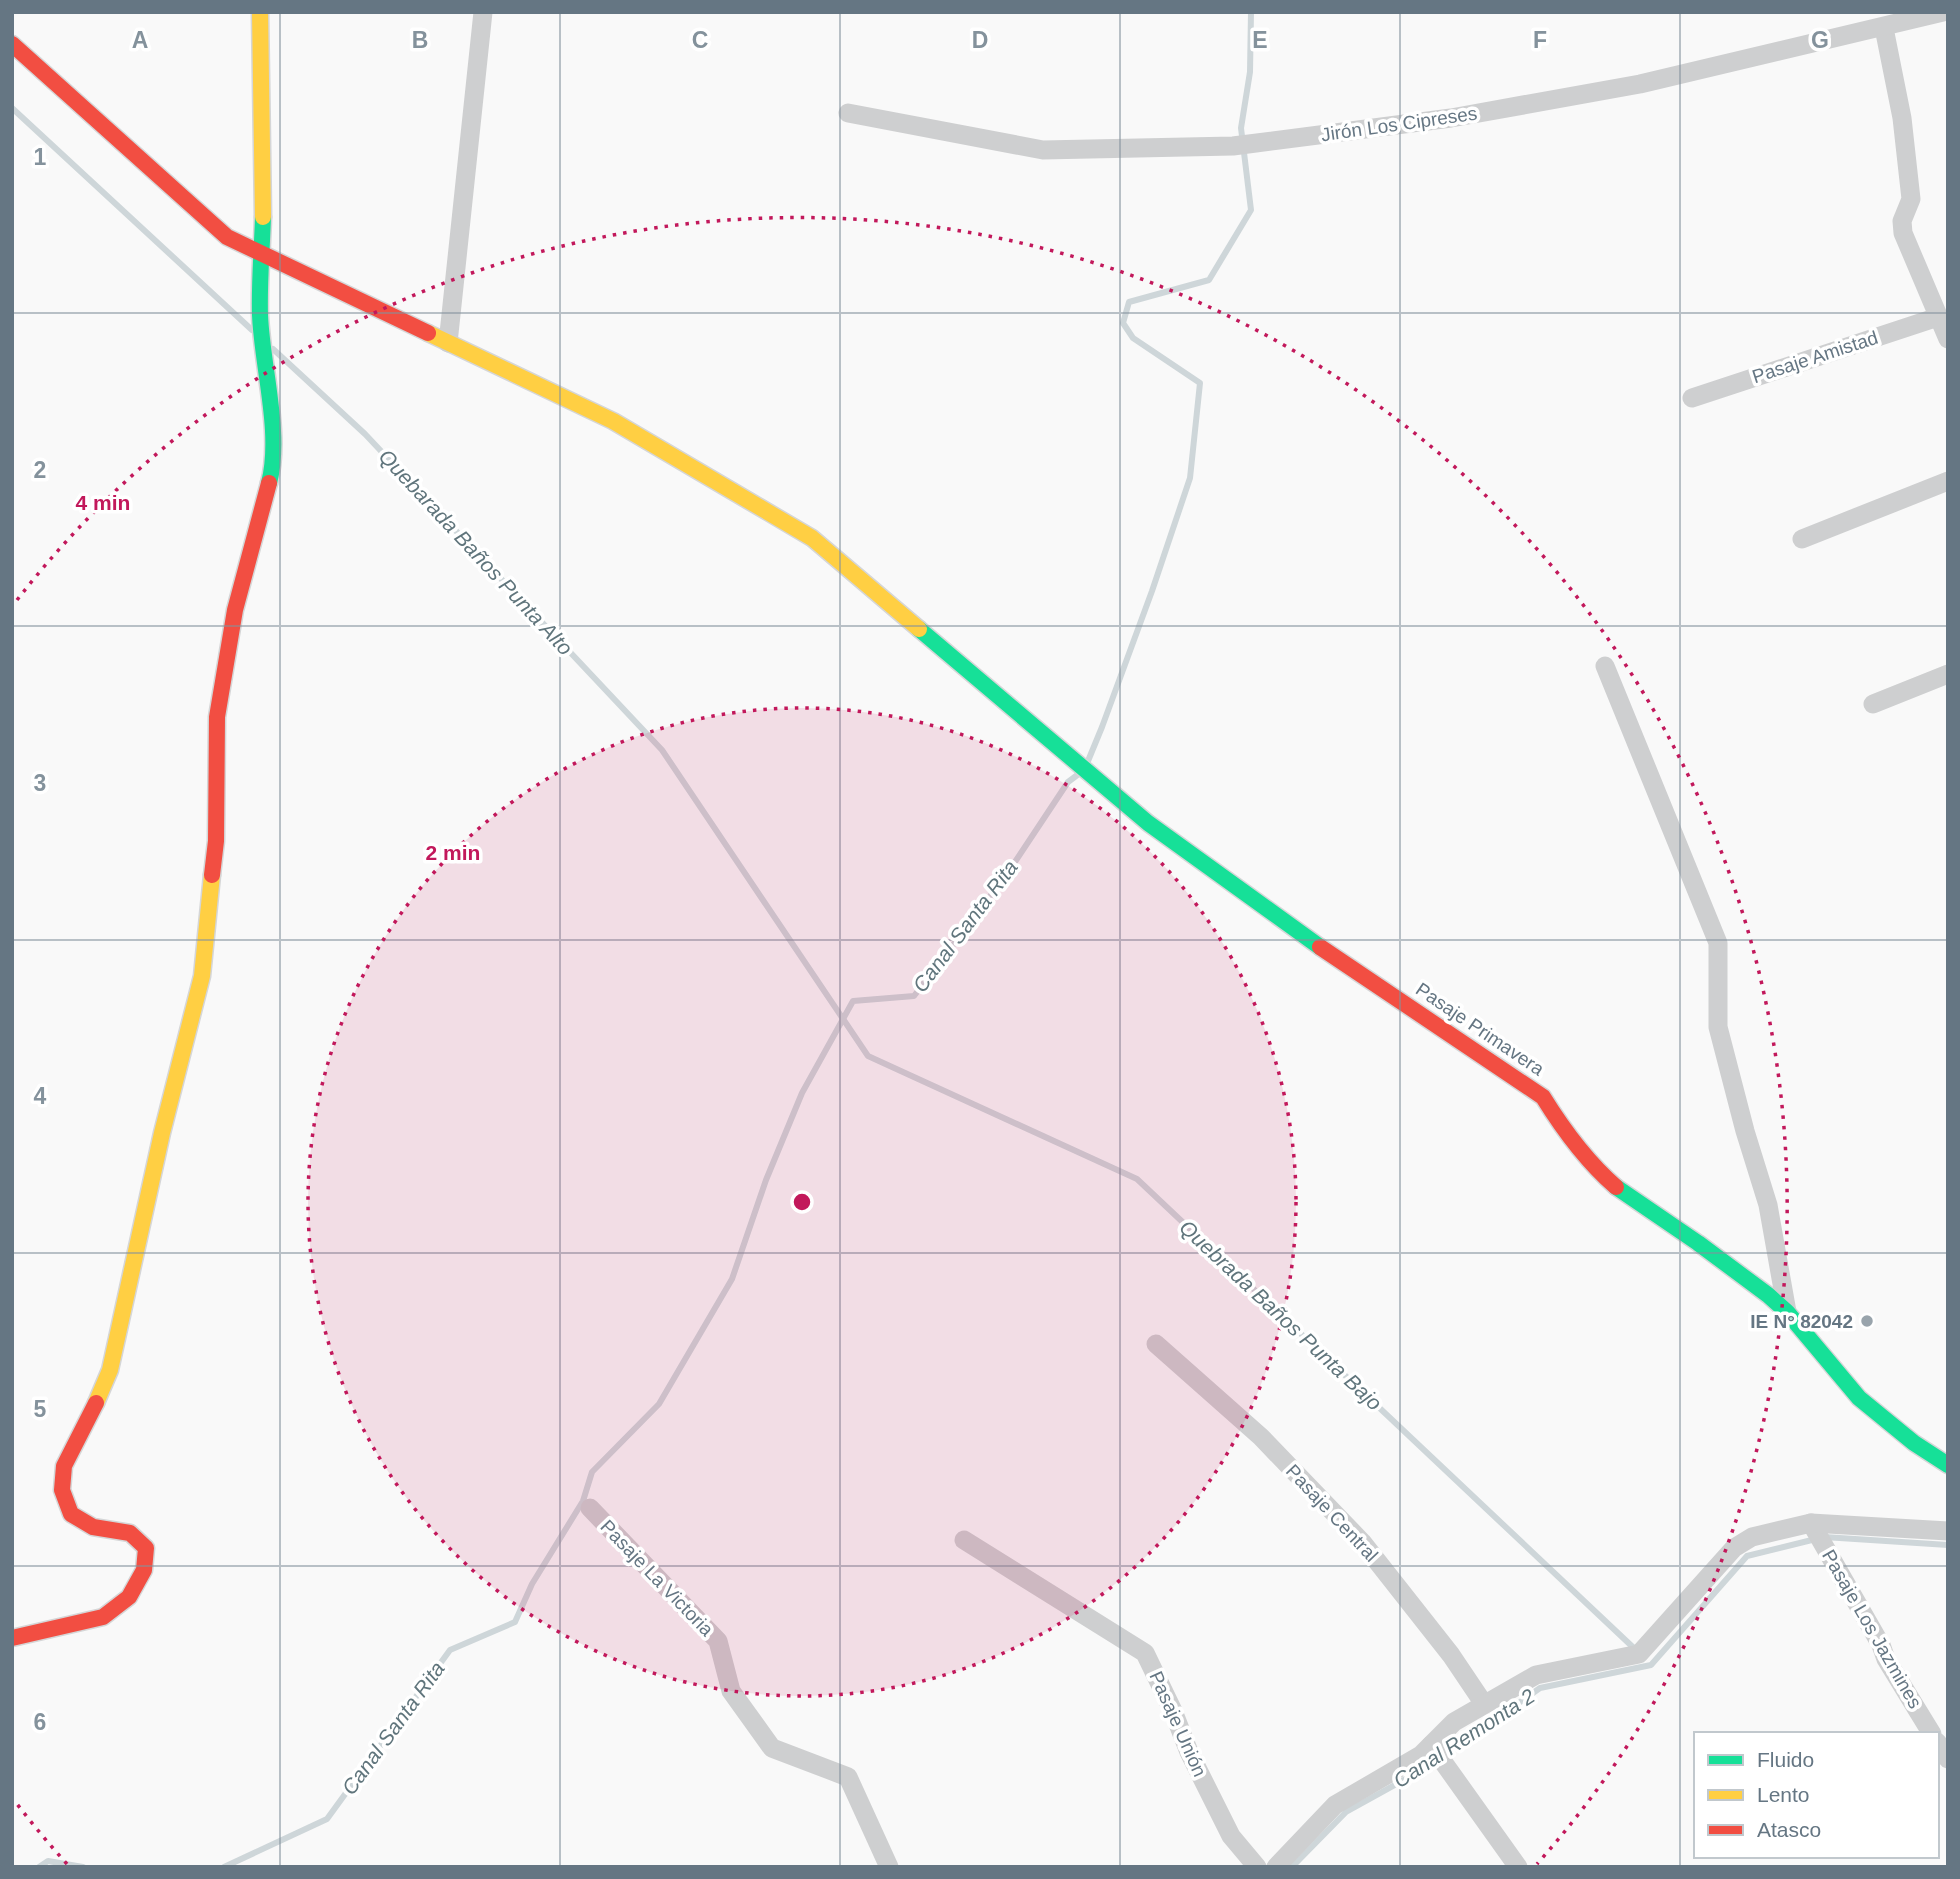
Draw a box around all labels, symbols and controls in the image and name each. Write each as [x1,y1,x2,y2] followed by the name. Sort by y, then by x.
[132,27,148,53] text: A
[412,27,428,53] text: B
[692,27,708,53] text: C
[972,27,988,53] text: D
[1252,27,1268,53] text: E
[1533,27,1547,53] text: F
[1811,27,1829,53] text: G
[1320,103,1478,145] street label: Jirón Los Cipreses
[34,144,47,170] text: 1
[1749,327,1881,387] street label: Pasaje Amistad
[375,445,578,660] water label: Quebarada Baños Punta Alto
[34,457,46,483] text: 2
[76,491,130,514] text: 4 min
[34,770,46,796] text: 3
[426,841,480,864] text: 2 min
[908,856,1022,996] water label: Canal Santa Rita
[1412,978,1548,1080] street label: Pasaje Primavera
[34,1083,47,1109] text: 4
[790,1190,814,1214] centre of rings
[1175,1215,1387,1415] water label: Quebrada Baños Punta Bajo
[1750,1311,1853,1332] place label: IE N° 82042
[1859,1313,1875,1329] marker: IE N° 82042
[34,1396,47,1422] text: 5
[1282,1460,1382,1566] street label: Pasaje Central
[596,1516,718,1641] street label: Pasaje La Victoria
[1818,1546,1926,1712] street label: Pasaje Los Jazmines
[337,1657,449,1799] water label: Canal Santa Rita
[1145,1668,1211,1780] street label: Pasaje Unión
[1389,1684,1539,1792] water label: Canal Remonta 2
[34,1709,46,1735] text: 6
[1694,1732,1939,1858] legend
[1757,1748,1814,1771] text: Fluido
[1757,1783,1810,1806] text: Lento
[1757,1818,1821,1841] text: Atasco

